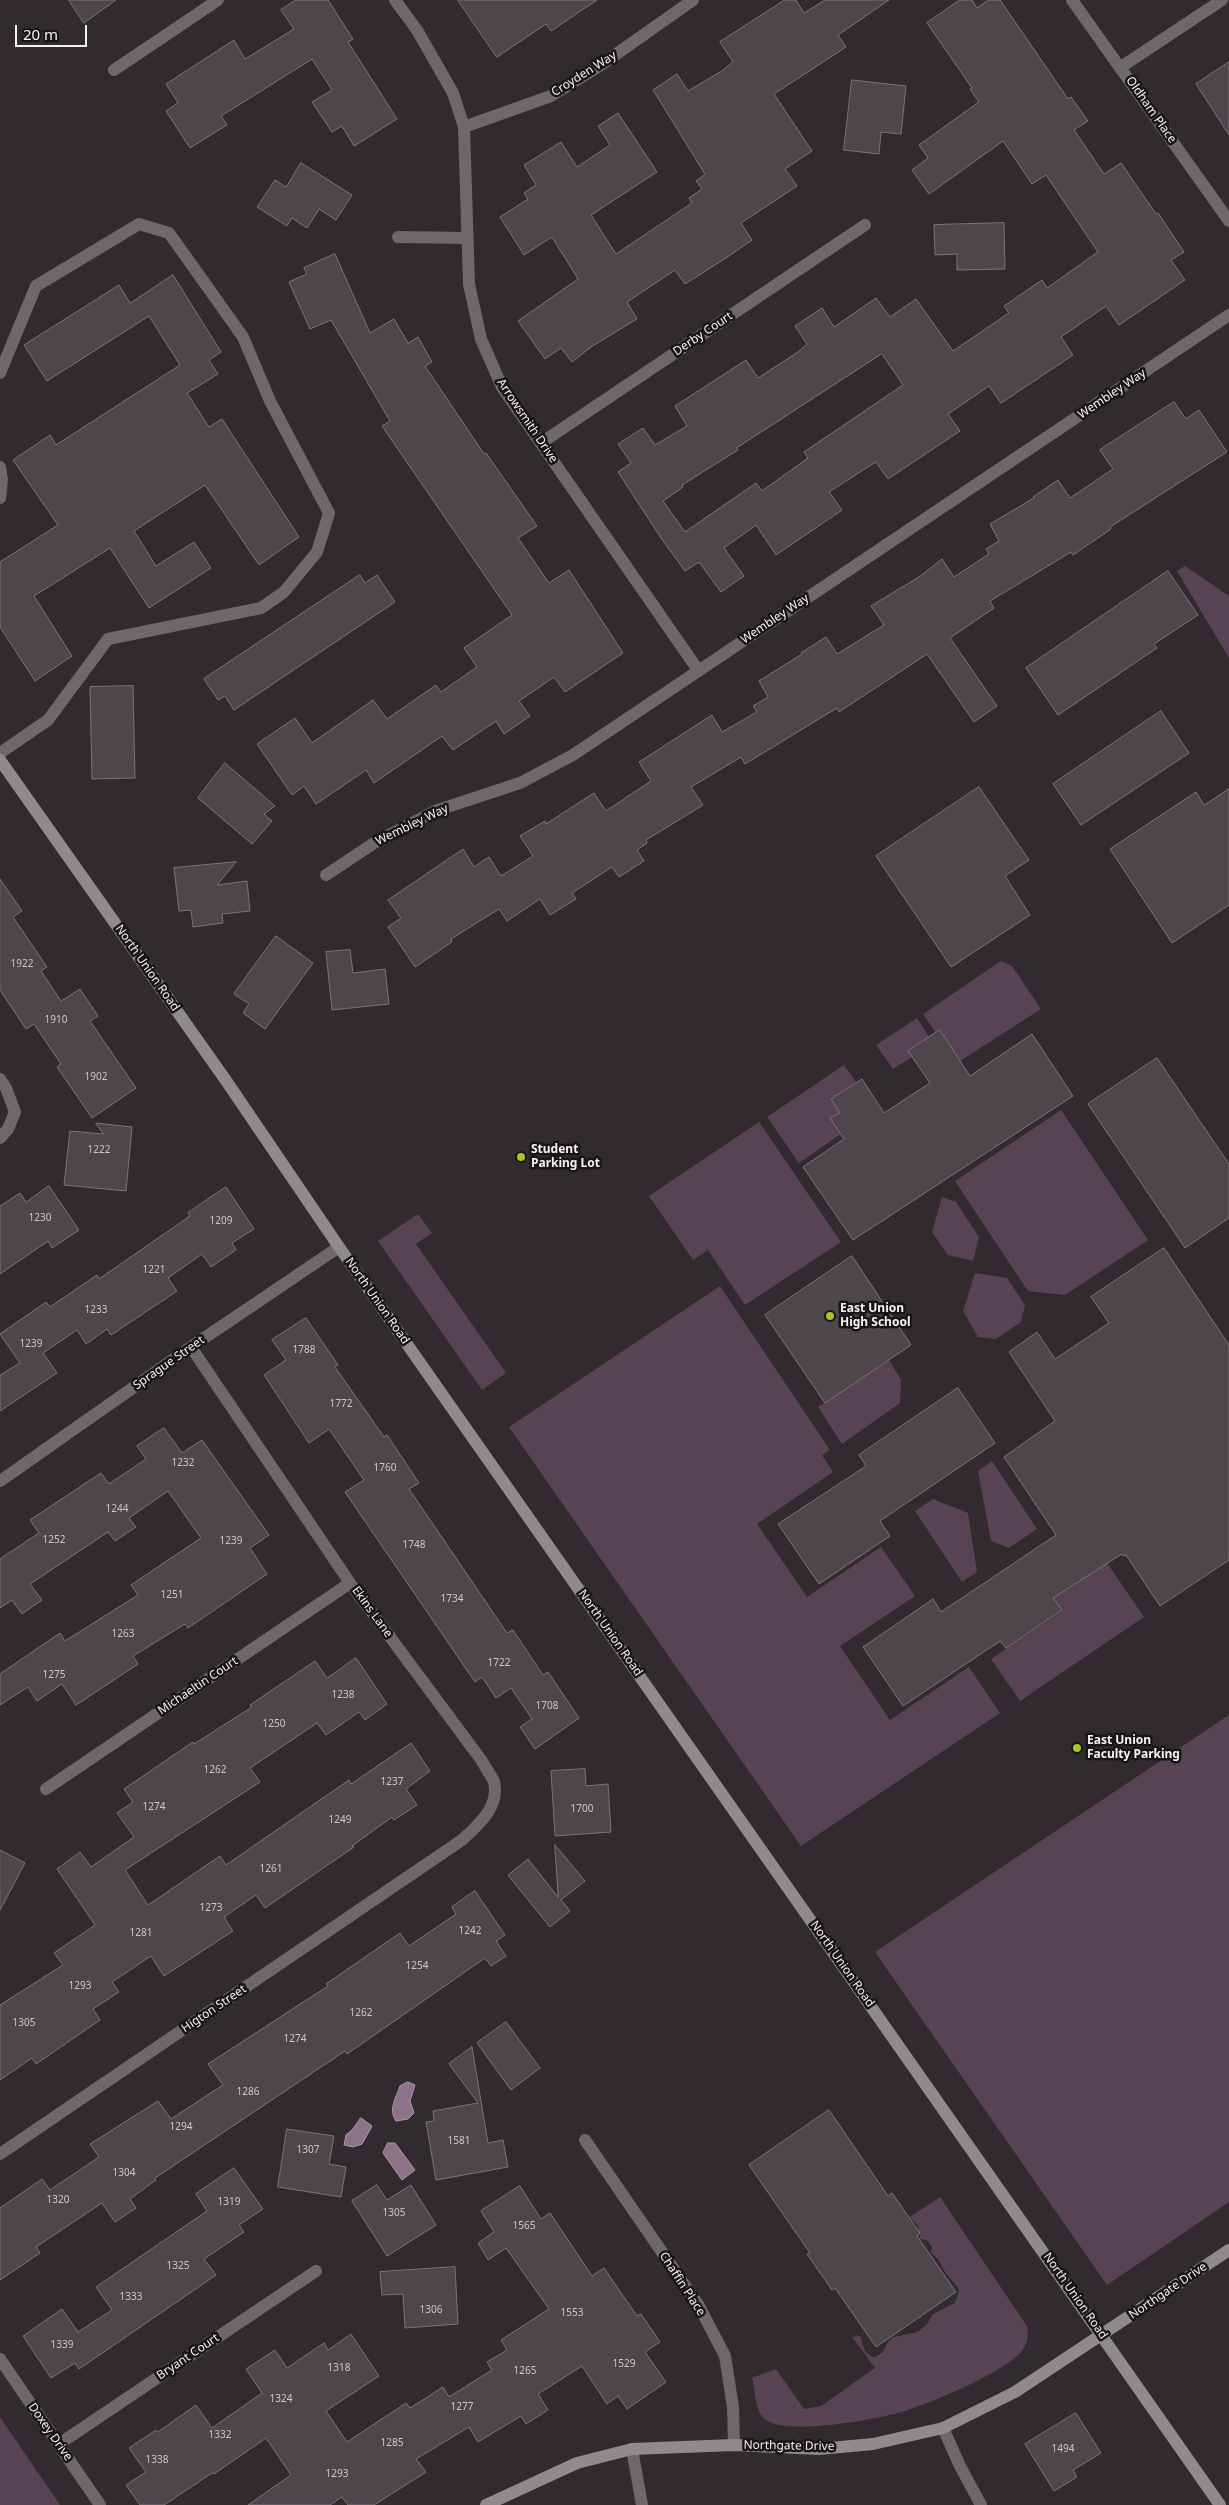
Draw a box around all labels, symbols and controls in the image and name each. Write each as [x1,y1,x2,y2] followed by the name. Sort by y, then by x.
[18,15,90,47] scale bar
[23,24,58,44] text: 20 m
[549,48,619,100] street label: Croyden Way
[1123,74,1179,146] street label: Oldham Place
[671,309,735,359] street label: Derby Court
[1075,366,1149,422] street label: Wembley Way
[494,376,560,466] street label: Arrowsmith Drive
[738,591,812,647] street label: Wembley Way
[373,801,451,849] street label: Wembley Way
[112,922,182,1014] street label: North Union Road
[11,958,33,970] house number: 1922
[45,1014,67,1026] house number: 1910
[85,1071,107,1083] house number: 1902
[531,1143,600,1171] place label: Student Parking Lot
[88,1144,110,1156] house number: 1222
[515,1151,527,1163] marker: Student Parking Lot
[29,1212,51,1224] house number: 1230
[210,1215,232,1227] house number: 1209
[342,1255,412,1347] street label: North Union Road
[143,1264,165,1276] house number: 1221
[840,1302,910,1330] place label: East Union High School
[85,1304,107,1316] house number: 1233
[824,1310,836,1322] marker: East Union High School
[131,1333,207,1393] street label: Sprague Street
[20,1338,42,1350] house number: 1239
[293,1344,315,1356] house number: 1788
[330,1398,352,1410] house number: 1772
[172,1457,194,1469] house number: 1232
[374,1462,396,1474] house number: 1760
[106,1503,128,1515] house number: 1244
[43,1534,65,1546] house number: 1252
[220,1535,242,1547] house number: 1239
[403,1539,425,1551] house number: 1748
[349,1584,395,1640] street label: Ekins Lane
[575,1587,645,1679] street label: North Union Road
[161,1589,183,1601] house number: 1251
[441,1593,463,1605] house number: 1734
[112,1628,134,1640] house number: 1263
[155,1654,241,1718] street label: Michaeltin Court
[488,1657,510,1669] house number: 1722
[43,1669,65,1681] house number: 1275
[332,1689,354,1701] house number: 1238
[536,1700,558,1712] house number: 1708
[263,1718,285,1730] house number: 1250
[1087,1734,1180,1762] place label: East Union Faculty Parking
[1071,1742,1083,1754] marker: East Union Faculty Parking
[204,1764,226,1776] house number: 1262
[381,1776,403,1788] house number: 1237
[143,1801,165,1813] house number: 1274
[571,1803,593,1815] house number: 1700
[329,1814,351,1826] house number: 1249
[260,1863,282,1875] house number: 1261
[200,1902,222,1914] house number: 1273
[807,1918,877,2010] street label: North Union Road
[459,1925,481,1937] house number: 1242
[130,1927,152,1939] house number: 1281
[406,1960,428,1972] house number: 1254
[69,1980,91,1992] house number: 1293
[179,1982,249,2036] street label: Higton Street
[350,2007,372,2019] house number: 1262
[13,2017,35,2029] house number: 1305
[284,2033,306,2045] house number: 1274
[237,2086,259,2098] house number: 1286
[170,2121,192,2133] house number: 1294
[448,2135,470,2147] house number: 1581
[297,2144,319,2156] house number: 1307
[113,2167,135,2179] house number: 1304
[47,2194,69,2206] house number: 1320
[218,2196,240,2208] house number: 1319
[383,2207,405,2219] house number: 1305
[513,2220,535,2232] house number: 1565
[656,2249,708,2319] street label: Chaffin Place
[1040,2250,1110,2342] street label: North Union Road
[167,2260,189,2272] house number: 1325
[1126,2260,1210,2322] street label: Northgate Drive
[120,2291,142,2303] house number: 1333
[420,2304,442,2316] house number: 1306
[561,2307,583,2319] house number: 1553
[154,2331,222,2383] street label: Bryant Court
[51,2339,73,2351] house number: 1339
[613,2358,635,2370] house number: 1529
[328,2362,350,2374] house number: 1318
[514,2365,536,2377] house number: 1265
[270,2393,292,2405] house number: 1324
[25,2400,75,2464] street label: Doxey Drive
[451,2401,473,2413] house number: 1277
[209,2429,231,2441] house number: 1332
[381,2437,403,2449] house number: 1285
[743,2438,835,2454] street label: Northgate Drive
[1052,2443,1074,2455] house number: 1494
[146,2454,168,2466] house number: 1338
[326,2468,348,2480] house number: 1293

